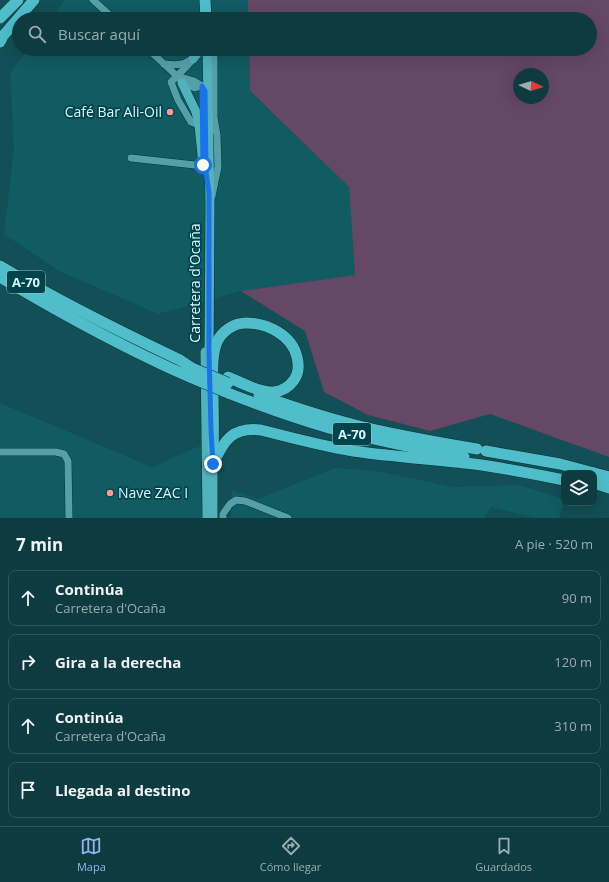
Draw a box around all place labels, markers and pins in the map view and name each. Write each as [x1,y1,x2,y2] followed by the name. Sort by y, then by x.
[65,102,162,121] place label: Café Bar Ali-Oil
[165,107,175,117] marker: Café Bar Ali-Oil
[118,483,188,502] place label: Nave ZAC I
[105,488,115,498] marker: Nave ZAC I

